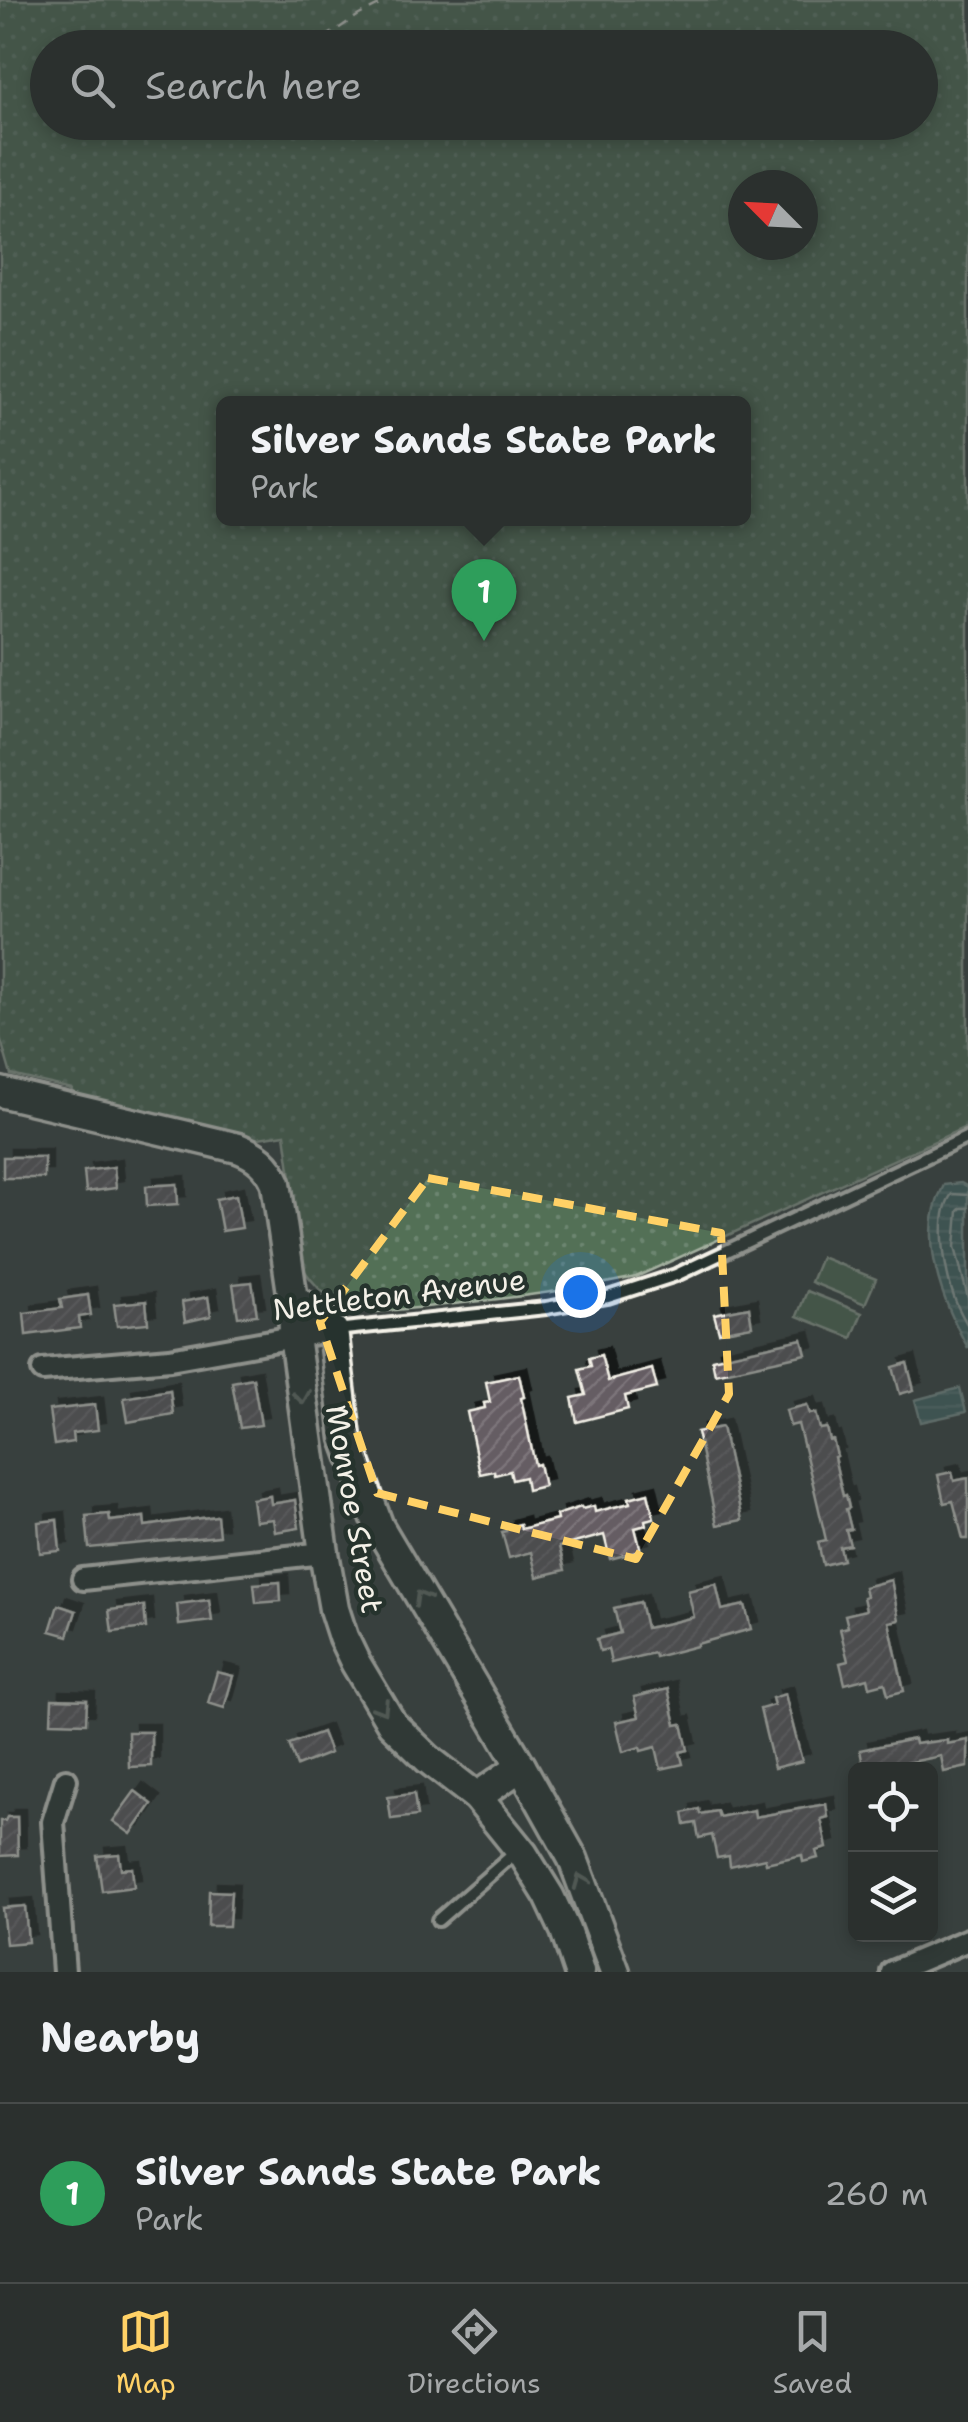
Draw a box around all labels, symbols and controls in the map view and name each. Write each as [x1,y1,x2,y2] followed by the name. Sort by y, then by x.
[30,30,938,140] search box
[65,58,120,113] icon: search
[145,60,362,111] text: Search here
[728,170,818,260] north arrow
[216,396,751,526] popup
[250,414,717,465] text: Silver Sands State Park
[250,465,319,508] text: Park
[452,558,516,641] pin: 1
[270,1259,528,1330] street label: Nettleton Avenue
[555,1267,606,1318] your location
[291,1389,312,1406] one-way arrow
[316,1402,393,1616] street label: Monroe Street
[414,1591,433,1609] one-way arrow
[370,1697,389,1715] one-way arrow
[848,1762,938,1942] map controls
[848,1762,938,1852] button: locate
[848,1852,938,1942] button: layers
[573,1873,593,1890] one-way arrow
[40,2009,200,2065] text: Nearby
[135,2146,602,2197] text: Silver Sands State Park
[65,2172,80,2215] text: 1
[825,2172,928,2215] text: 260 m
[135,2197,204,2240] text: Park
[116,2304,176,2402] tab: Map
[407,2304,541,2402] tab: Directions
[773,2304,852,2402] tab: Saved

